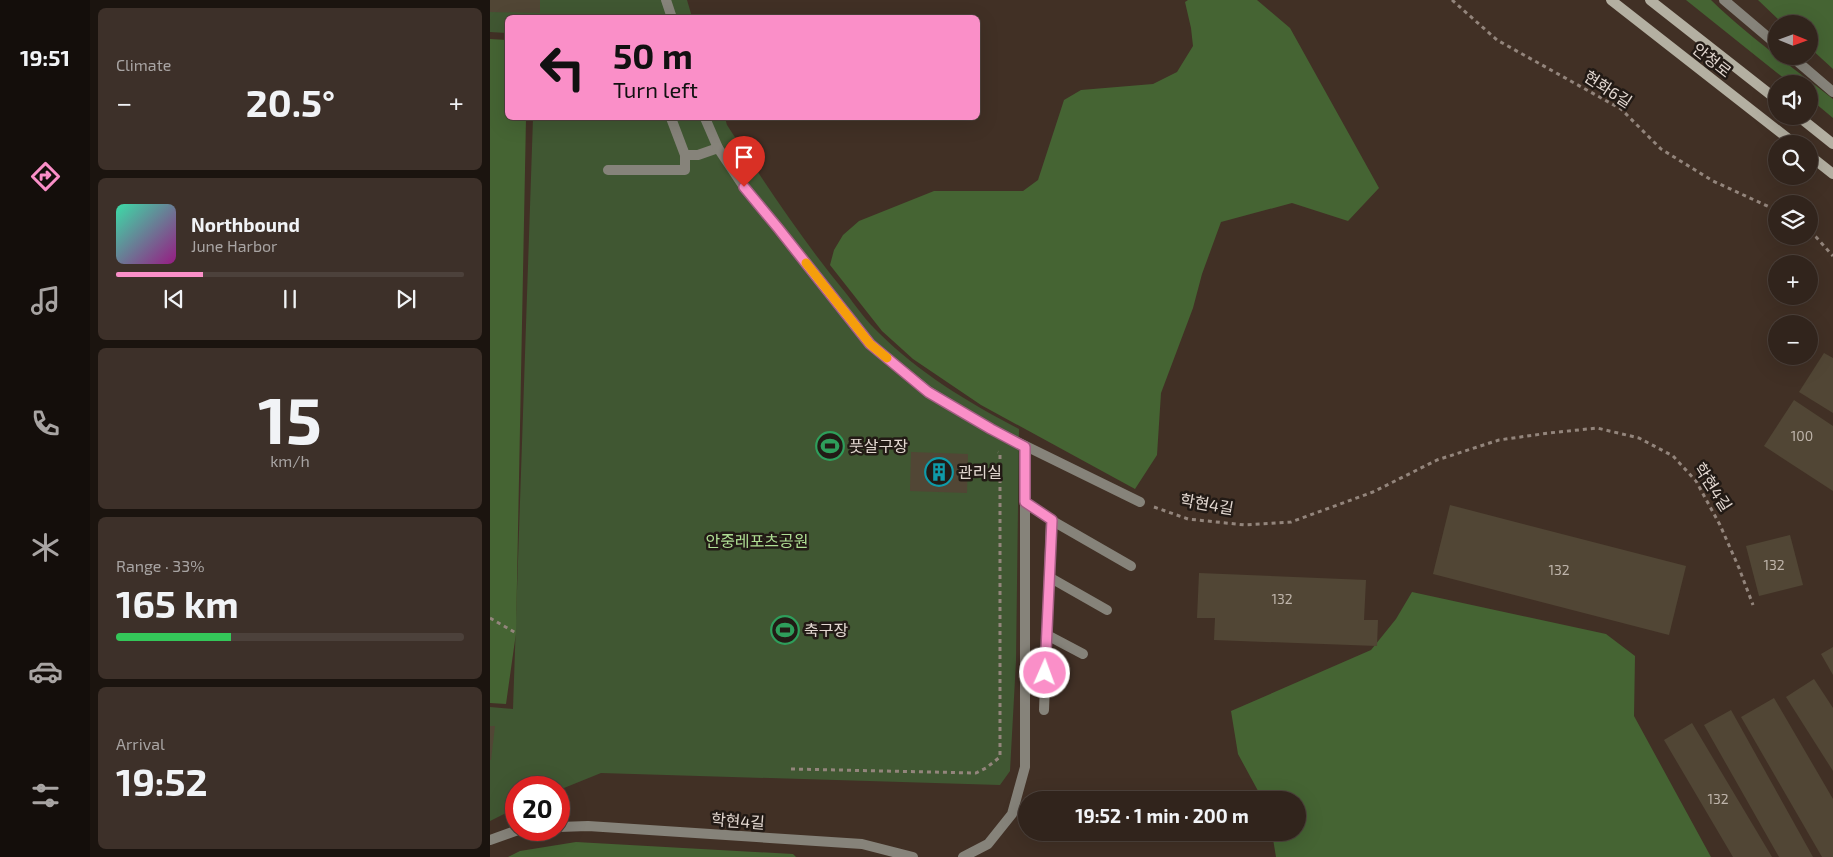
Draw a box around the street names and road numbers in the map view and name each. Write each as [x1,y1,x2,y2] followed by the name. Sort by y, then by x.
[1689,39,1736,81] street label: 안청로
[1581,66,1636,111] street label: 현화6길
[1691,459,1736,515] street label: 학현4길
[1179,489,1235,518] street label: 학현4길
[710,809,766,832] street label: 학현4길

